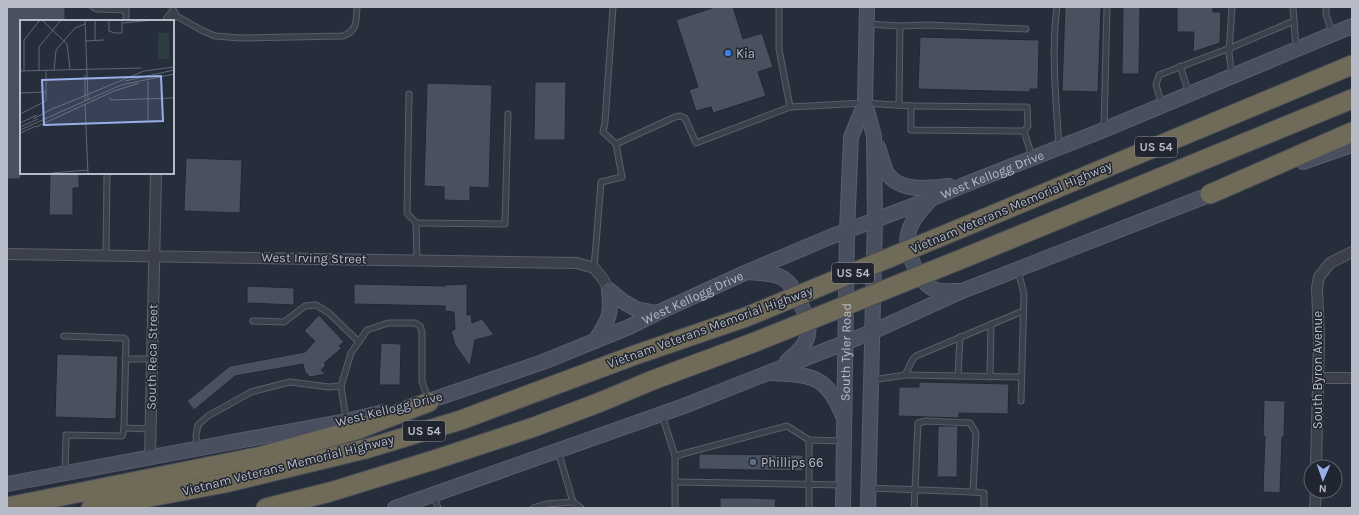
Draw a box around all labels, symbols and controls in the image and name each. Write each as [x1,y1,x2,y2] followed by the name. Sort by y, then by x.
[20,20,174,174] inset map
[736,46,755,61] place label: Kia
[723,48,733,58] marker: Kia
[1135,137,1177,157] road number: US 54
[938,147,1046,202] street label: West Kellogg Drive
[908,158,1114,256] street label: Vietnam Veterans Memorial Highway
[261,250,367,266] street label: West Irving Street
[832,263,874,283] road number: US 54
[639,267,746,327] street label: West Kellogg Drive
[605,283,815,371] street label: Vietnam Veterans Memorial Highway
[837,303,853,401] street label: South Tyler Road
[144,304,160,410] street label: South Reca Street
[1310,311,1325,429] street label: South Byron Avenue
[334,388,444,430] street label: West Kellogg Drive
[403,421,445,441] road number: US 54
[181,431,395,499] street label: Vietnam Veterans Memorial Highway
[761,455,823,470] place label: Phillips 66
[748,457,758,467] marker: Phillips 66
[1303,459,1343,499] north arrow
[1318,482,1327,495] text: N

